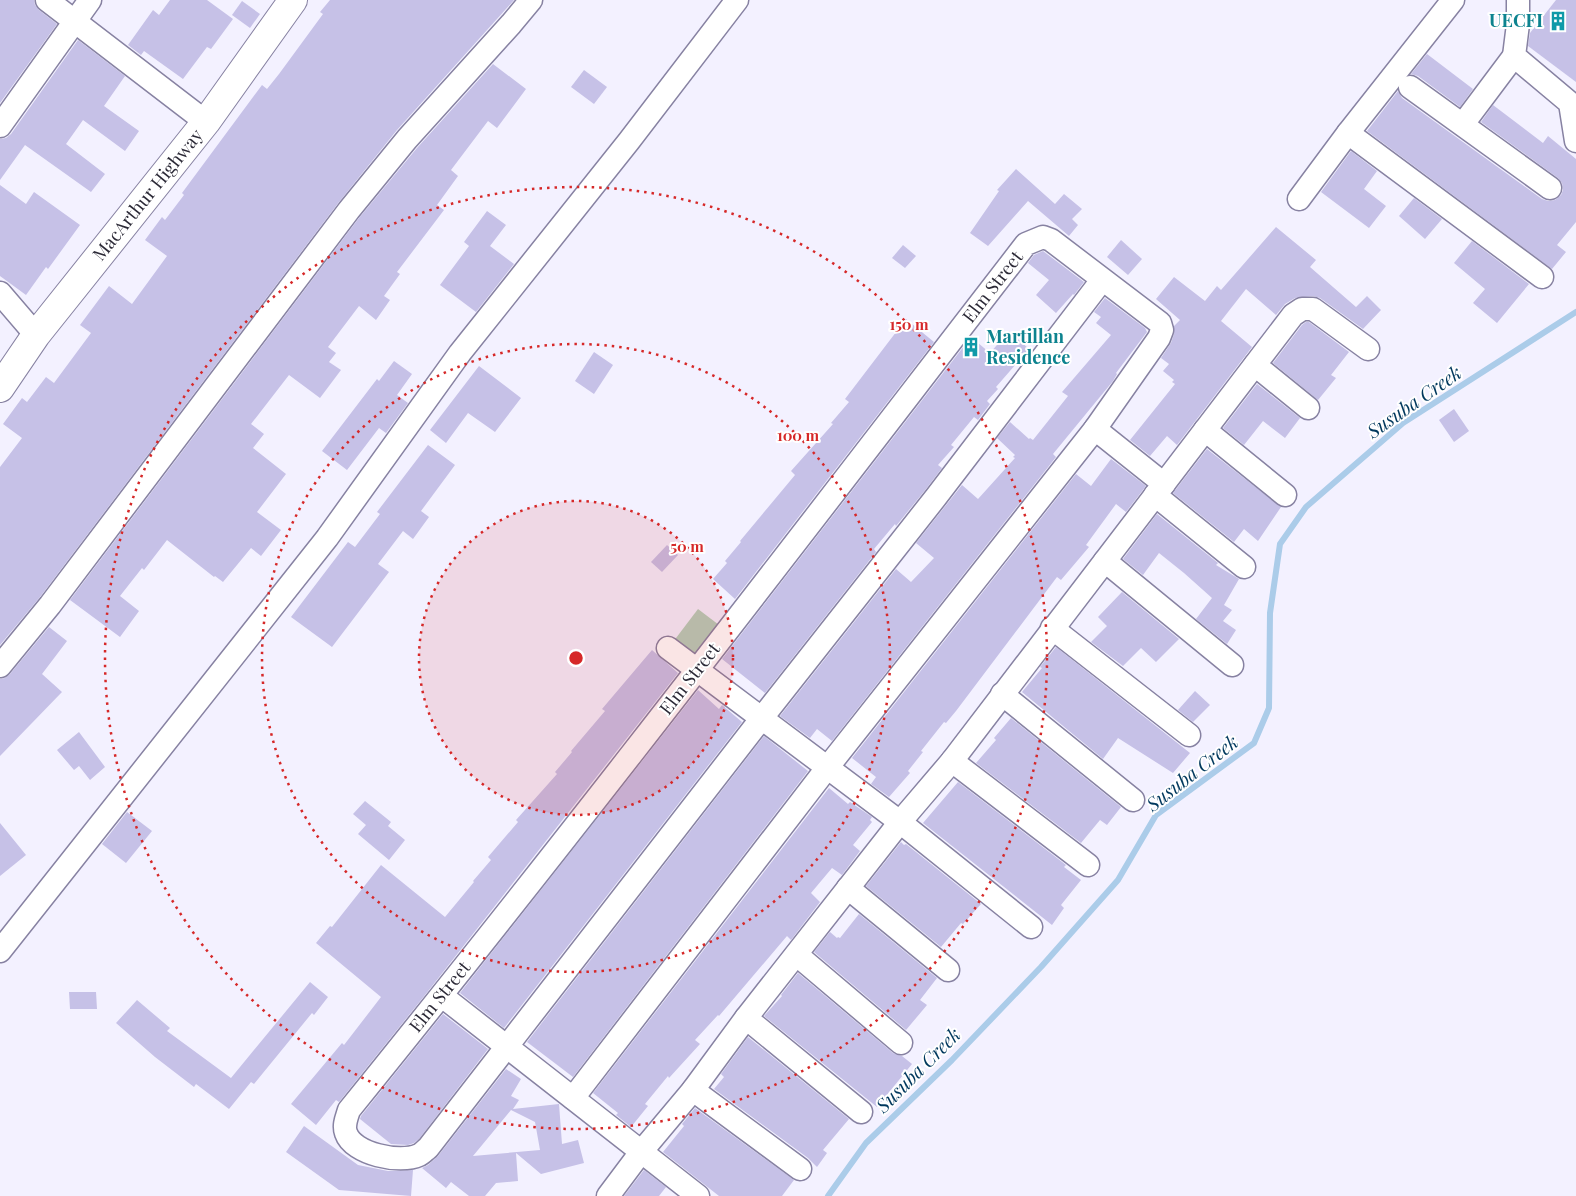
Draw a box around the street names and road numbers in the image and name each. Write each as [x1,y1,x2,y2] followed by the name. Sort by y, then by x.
[87,124,208,265] street label: MacArthur Highway
[957,245,1028,327] street label: Elm Street
[654,637,725,719] street label: Elm Street
[403,955,476,1037] street label: Elm Street

